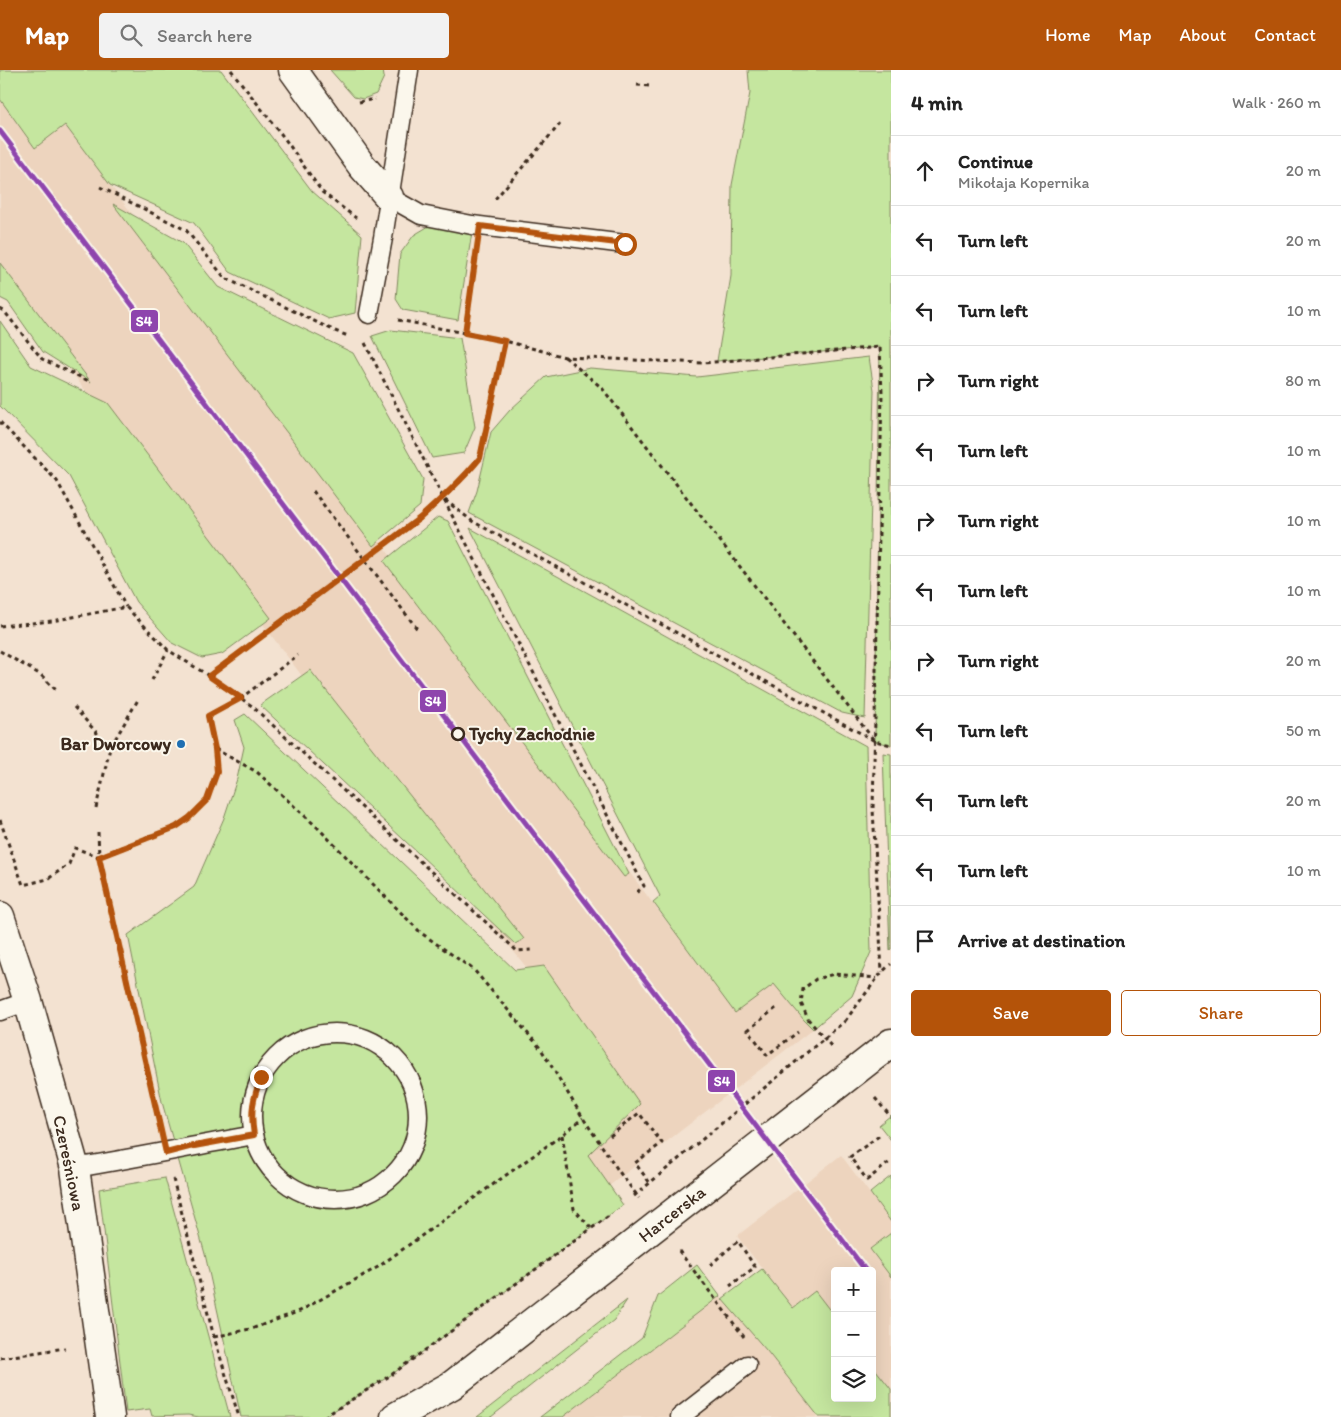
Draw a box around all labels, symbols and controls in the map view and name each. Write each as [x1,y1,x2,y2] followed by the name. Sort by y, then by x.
[99,13,449,58] search box
[25,21,69,50] text: Map
[117,21,145,49] icon: search
[157,24,252,47] text: Search here
[1045,24,1091,46] text: Home
[1119,24,1152,46] text: Map
[1180,24,1226,46] text: About
[1254,24,1316,46] text: Contact
[911,90,963,115] text: 4 min
[1232,93,1321,112] text: Walk · 260 m
[958,150,1033,173] text: Continue
[911,157,939,185] icon: ahead
[1286,161,1321,180] text: 20 m
[958,173,1090,192] text: Mikołaja Kopernika
[911,227,939,255] icon: left
[958,229,1028,252] text: Turn left
[1286,231,1321,250] text: 20 m
[614,233,637,256] route start
[911,297,939,325] icon: left
[958,299,1028,322] text: Turn left
[1287,301,1321,320] text: 10 m
[130,309,159,333] line badge: S4
[136,313,153,330] text: S4
[911,367,939,395] icon: right
[958,369,1039,392] text: Turn right
[1285,371,1321,390] text: 80 m
[911,437,939,465] icon: left
[958,439,1028,462] text: Turn left
[1287,441,1321,460] text: 10 m
[911,507,939,535] icon: right
[958,509,1039,532] text: Turn right
[1287,511,1321,530] text: 10 m
[911,577,939,605] icon: left
[958,579,1028,602] text: Turn left
[1287,581,1321,600] text: 10 m
[911,647,939,675] icon: right
[958,649,1039,672] text: Turn right
[1286,651,1321,670] text: 20 m
[419,689,447,713] line badge: S4
[425,693,442,710] text: S4
[911,717,939,745] icon: left
[958,719,1028,742] text: Turn left
[1286,721,1321,740] text: 50 m
[468,723,596,745] place label: Tychy Zachodnie
[451,727,465,741] marker: Tychy Zachodnie
[60,733,171,755] place label: Bar Dworcowy
[175,738,187,750] marker: Bar Dworcowy
[911,787,939,815] icon: left
[958,789,1028,812] text: Turn left
[1286,791,1321,810] text: 20 m
[911,857,939,885] icon: left
[958,859,1028,882] text: Turn left
[1287,861,1321,880] text: 10 m
[911,927,939,955] icon: arrive
[958,929,1125,952] text: Arrive at destination
[911,990,1111,1036] button: Save
[1121,990,1321,1036] button: Share
[250,1066,273,1089] route end
[707,1069,736,1093] line badge: S4
[714,1073,731,1090] text: S4
[48,1113,90,1213] street label: Czereśniowa
[634,1180,711,1247] street label: Harcerska
[831,1267,876,1402] map controls
[831,1267,876,1312] button: +
[831,1312,876,1357] button: −
[831,1357,876,1402] button: layers

